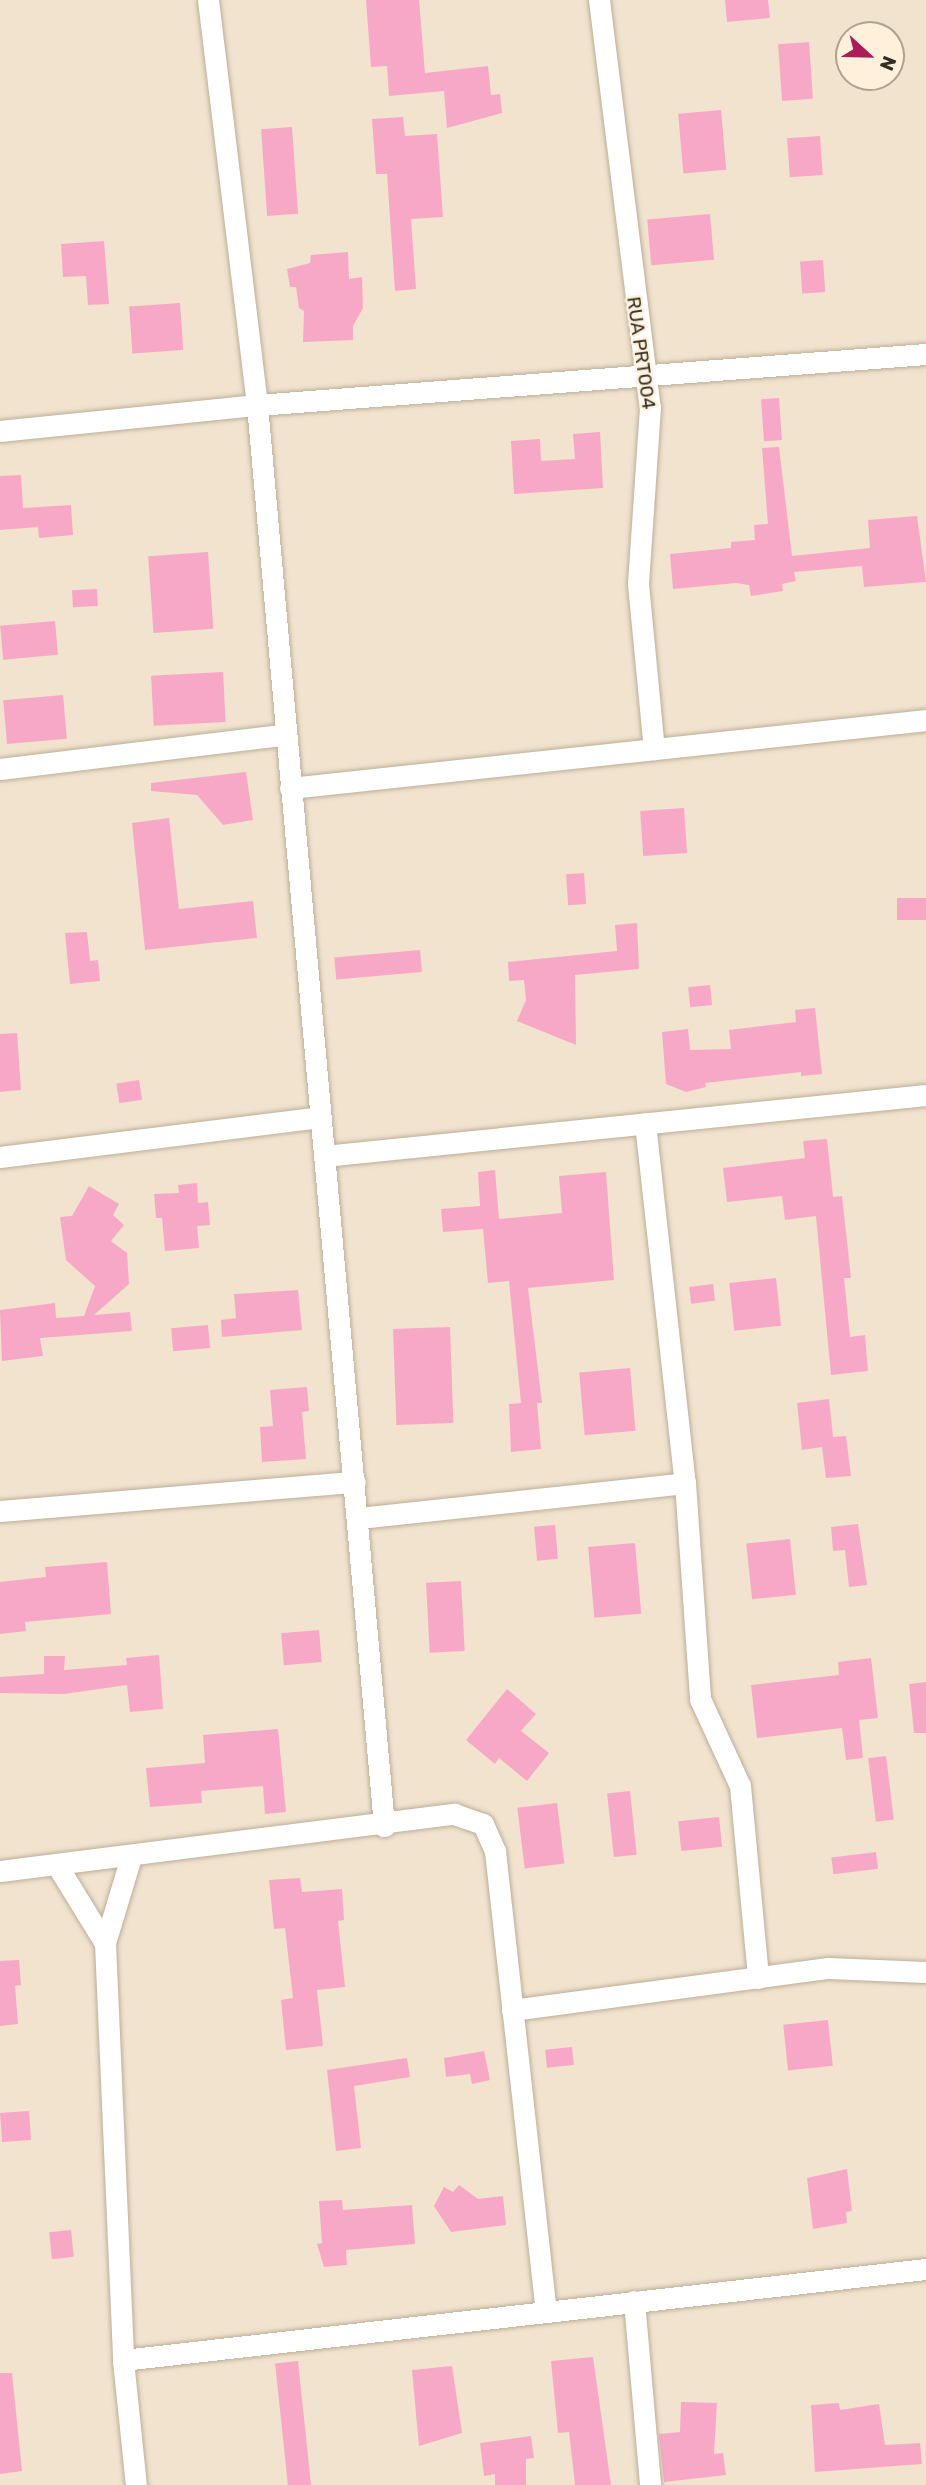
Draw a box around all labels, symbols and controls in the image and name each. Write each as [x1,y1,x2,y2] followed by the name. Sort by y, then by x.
[835,21,905,91] north arrow
[875,53,901,74] text: N
[622,295,660,411] street label: RUA PRT004

